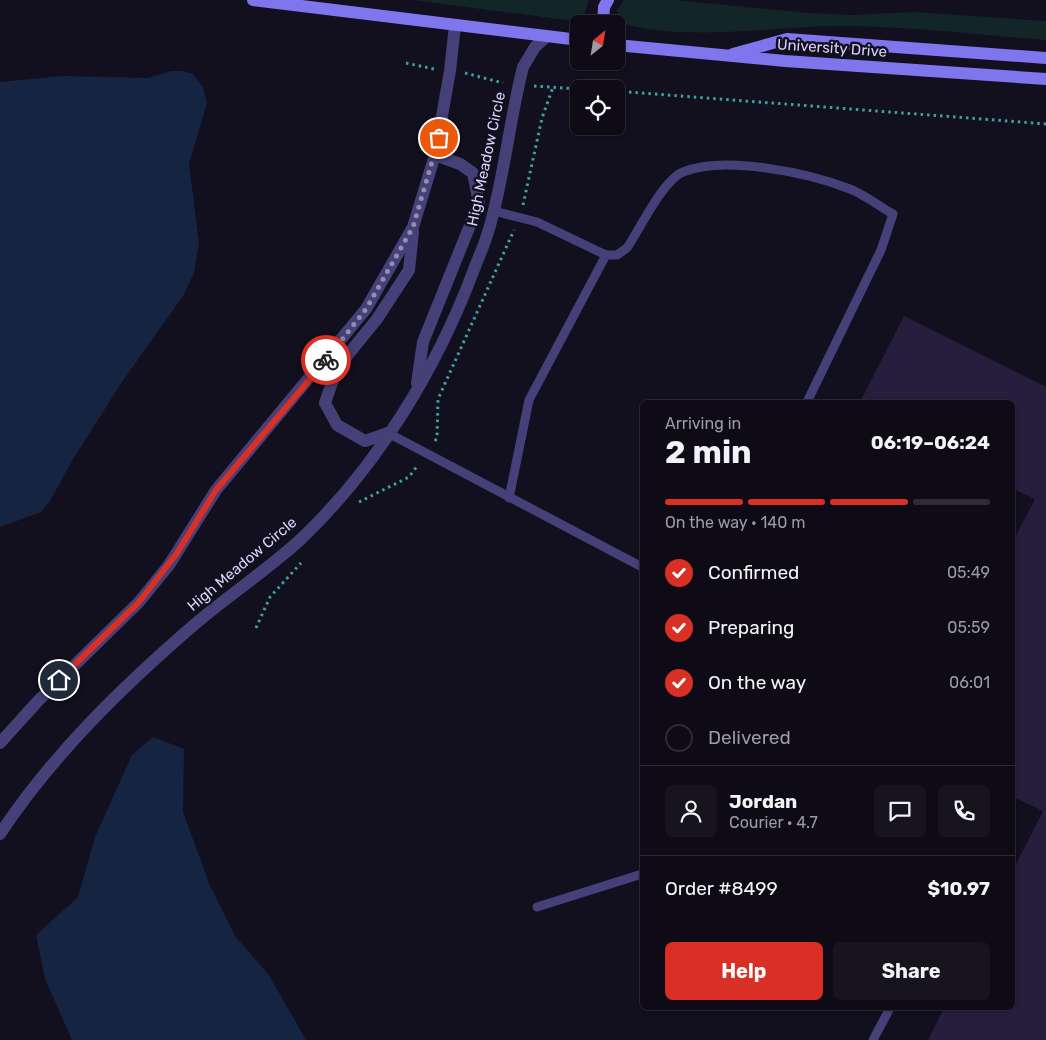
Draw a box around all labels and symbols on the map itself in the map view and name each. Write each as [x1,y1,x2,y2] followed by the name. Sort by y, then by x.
[570,15,625,70] north arrow
[776,35,888,61] street label: University Drive
[463,90,509,228] street label: High Meadow Circle
[418,117,460,159] pin
[301,335,351,385] courier
[184,513,300,615] street label: High Meadow Circle
[38,659,80,701] pin

